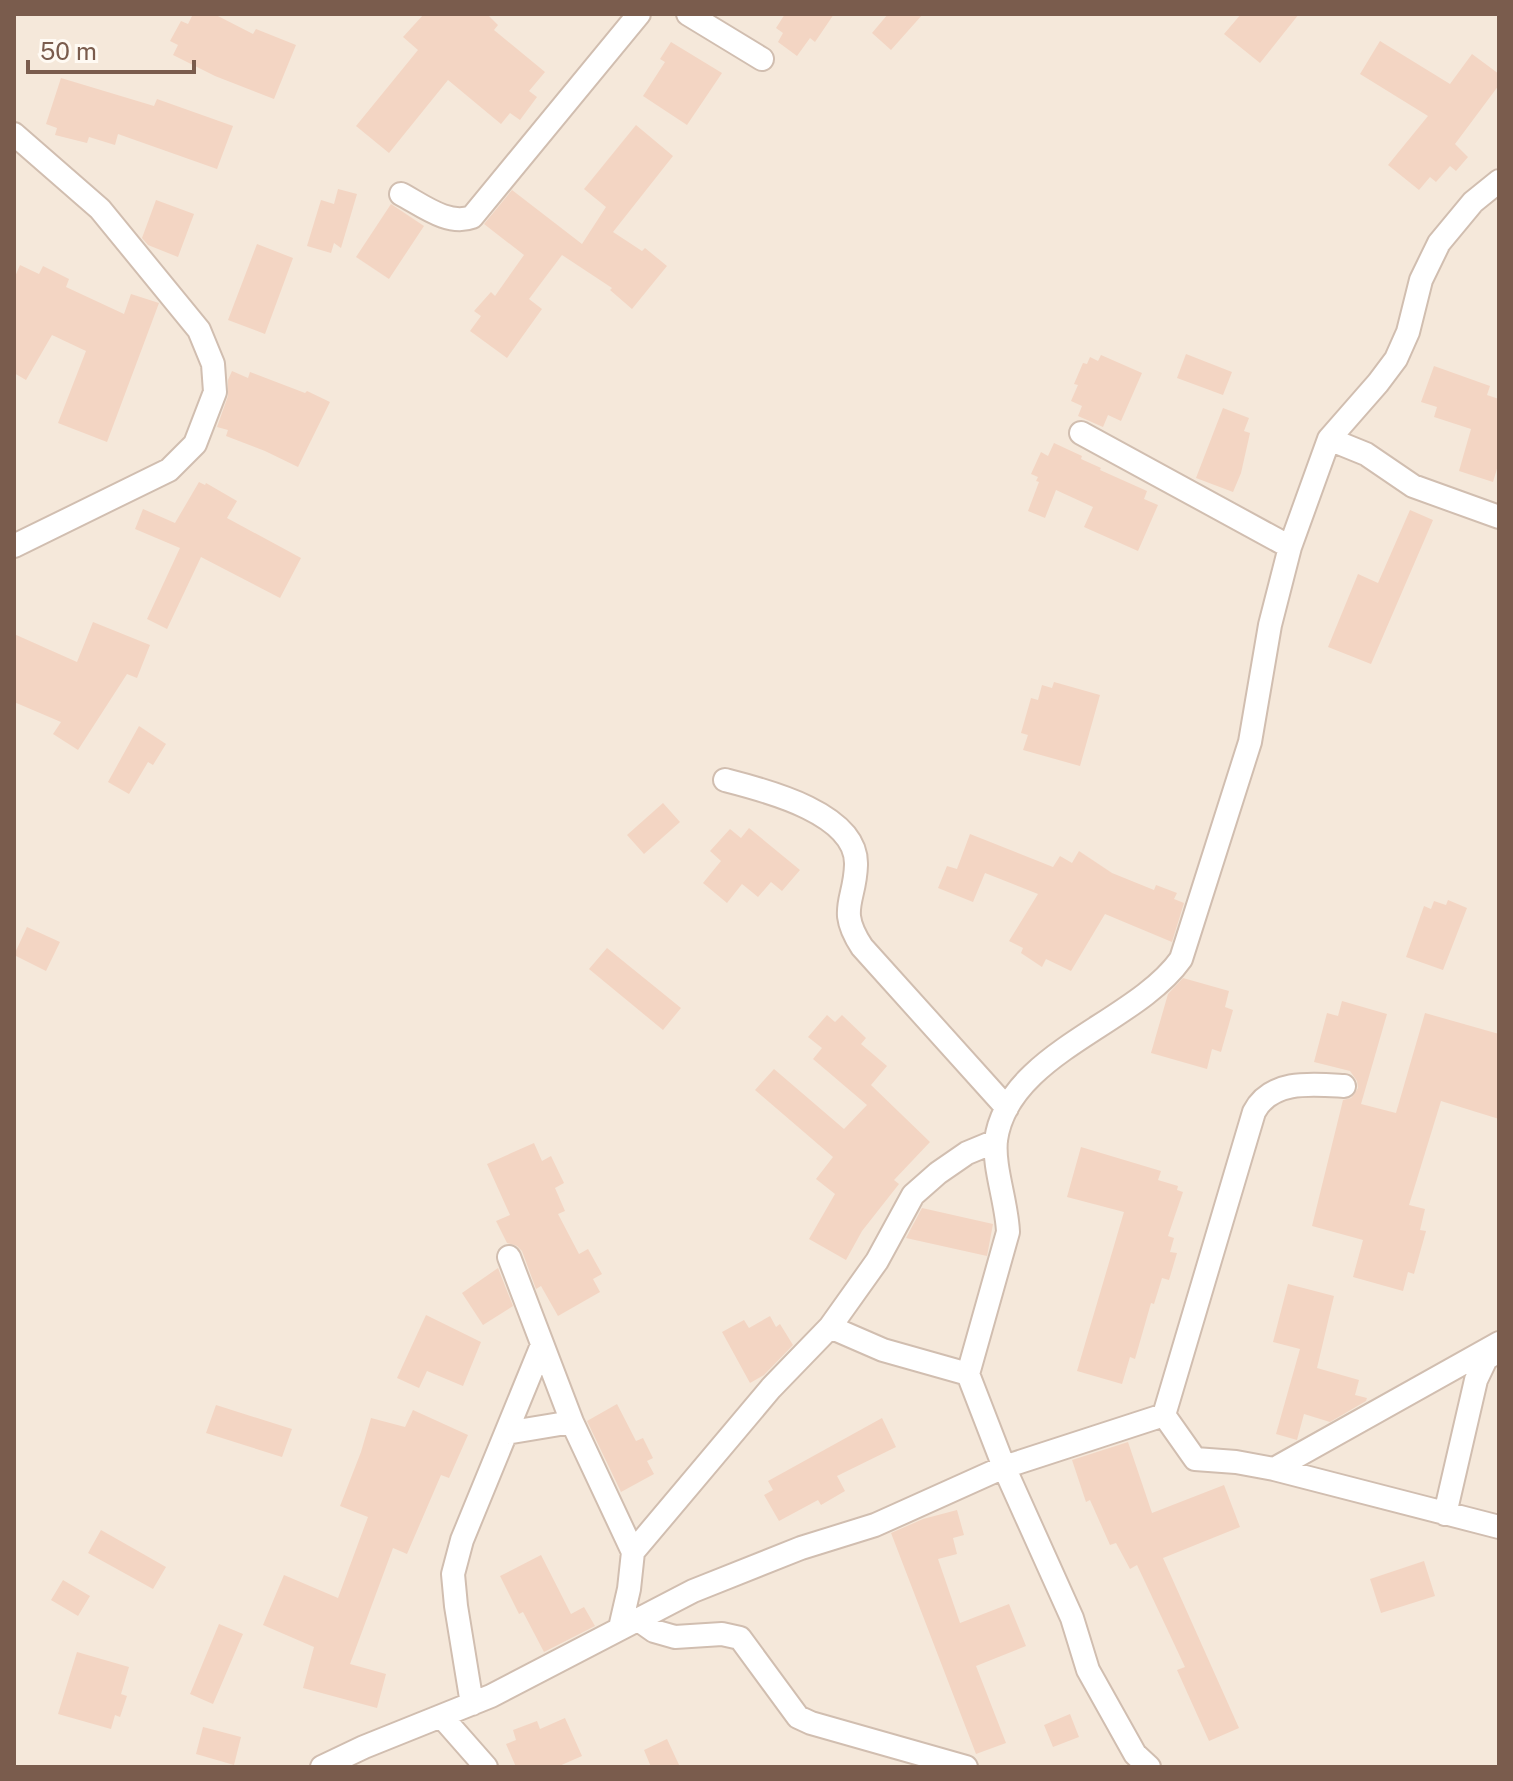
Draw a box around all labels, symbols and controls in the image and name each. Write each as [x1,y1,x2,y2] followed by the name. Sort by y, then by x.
[28,24,194,74] scale bar
[40,37,97,65] text: 50 m

